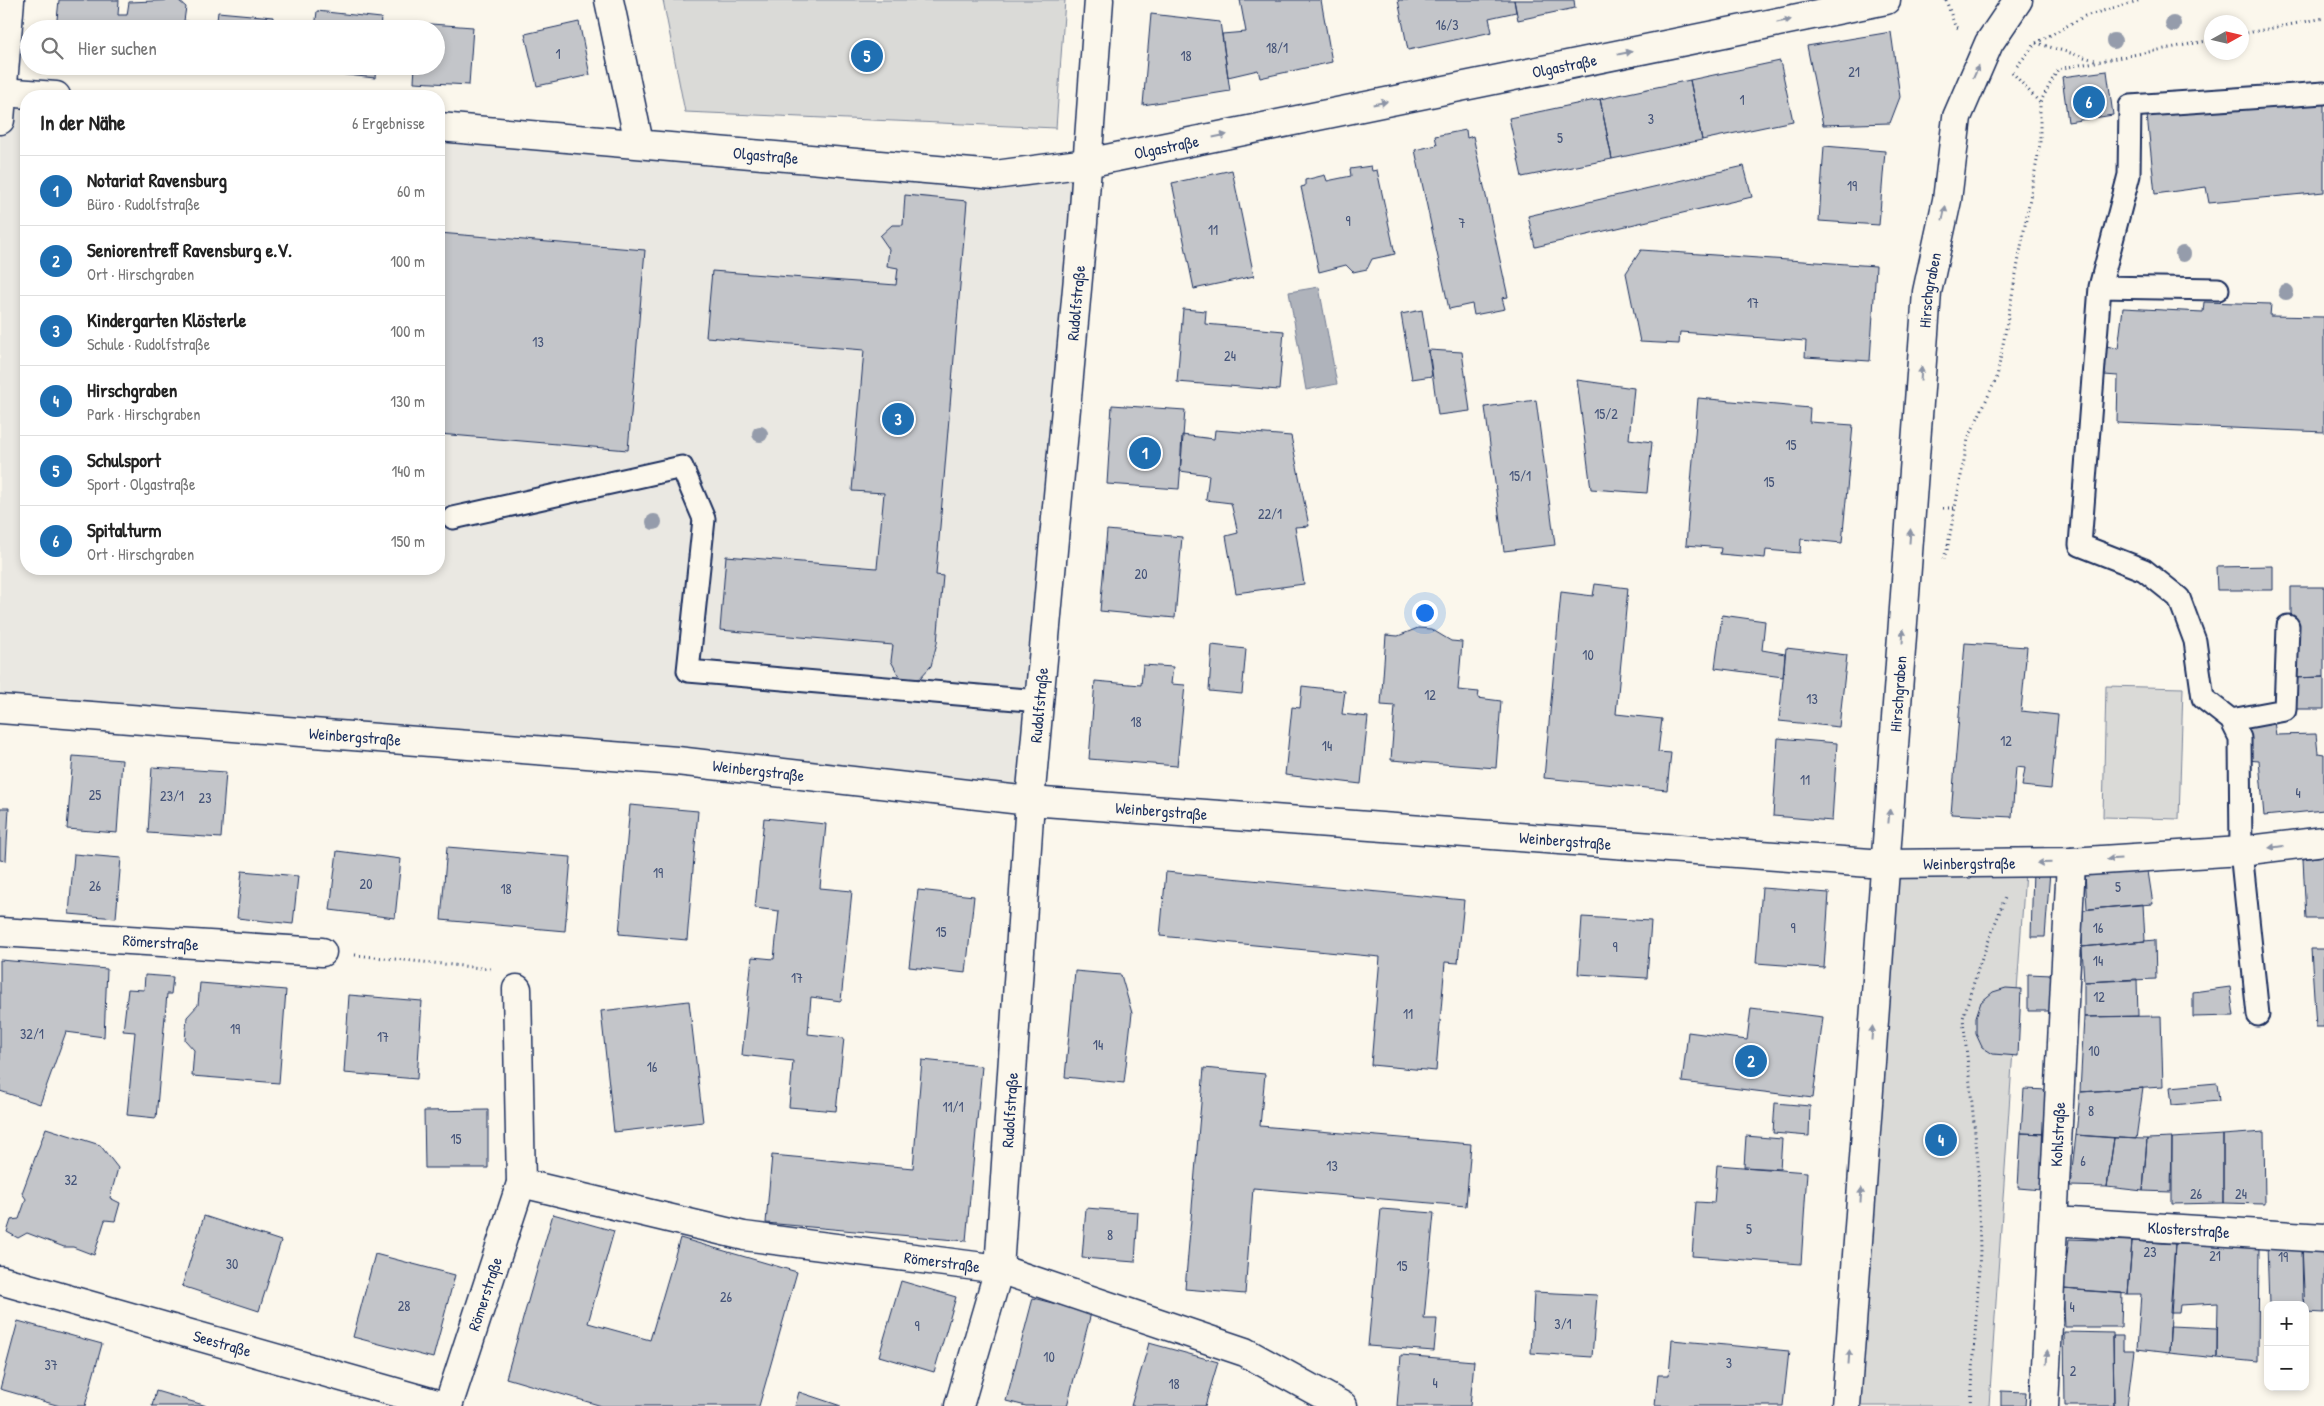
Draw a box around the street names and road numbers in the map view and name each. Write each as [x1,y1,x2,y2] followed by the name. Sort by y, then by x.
[1530,48,1599,83] street label: Olgastraße
[1132,129,1201,164] street label: Olgastraße
[732,141,800,169] street label: Olgastraße
[1913,250,1946,329] street label: Hirschgraben
[1061,264,1090,341] street label: Rudolfstraße
[1884,655,1912,733] street label: Hirschgraben
[1024,666,1053,744] street label: Rudolfstraße
[308,722,402,751] street label: Weinbergstraße
[711,754,806,786] street label: Weinbergstraße
[1115,796,1209,825] street label: Weinbergstraße
[1518,826,1613,855] street label: Weinbergstraße
[1923,852,2016,875] street label: Weinbergstraße
[122,929,200,955] street label: Römerstraße
[996,1071,1023,1148] street label: Rudolfstraße
[2045,1101,2070,1167] street label: Kohlstraße
[2147,1216,2231,1243] street label: Klosterstraße
[903,1246,982,1278] street label: Römerstraße
[462,1254,507,1333] street label: Römerstraße
[191,1324,254,1362] street label: Seestraße

